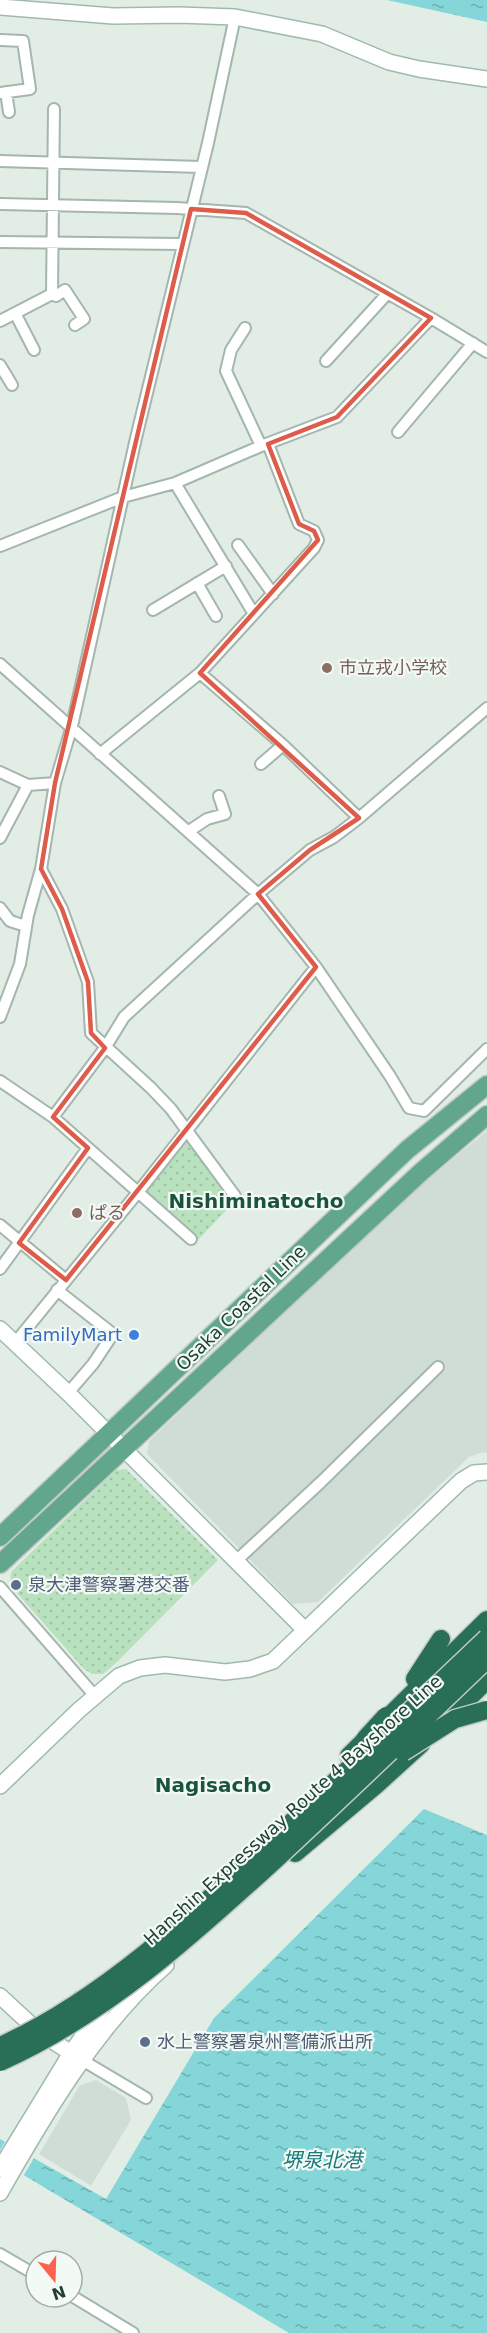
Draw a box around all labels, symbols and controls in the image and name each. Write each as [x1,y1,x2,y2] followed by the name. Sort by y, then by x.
[339,657,447,678] place label: 市立戎小学校
[320,661,334,675] marker: 市立戎小学校
[168,1189,344,1213] district label: Nishiminatocho
[89,1202,125,1223] place label: ぱる
[70,1206,84,1220] marker: ぱる
[172,1240,310,1375] street label: Osaka Coastal Line
[23,1324,122,1345] place label: FamilyMart
[127,1328,141,1342] marker: FamilyMart
[28,1574,190,1595] place label: 泉大津警察署港交番
[9,1578,23,1592] marker: 泉大津警察署港交番
[139,1670,446,1949] street label: Hanshin Expressway Route 4 Bayshore Line
[155,1773,271,1797] district label: Nagisacho
[157,2031,373,2052] place label: 水上警察署泉州警備派出所
[138,2035,152,2049] marker: 水上警察署泉州警備派出所
[282,2148,365,2172] water label: 堺泉北港
[24,2249,84,2309] north arrow
[49,2282,68,2304] text: N

